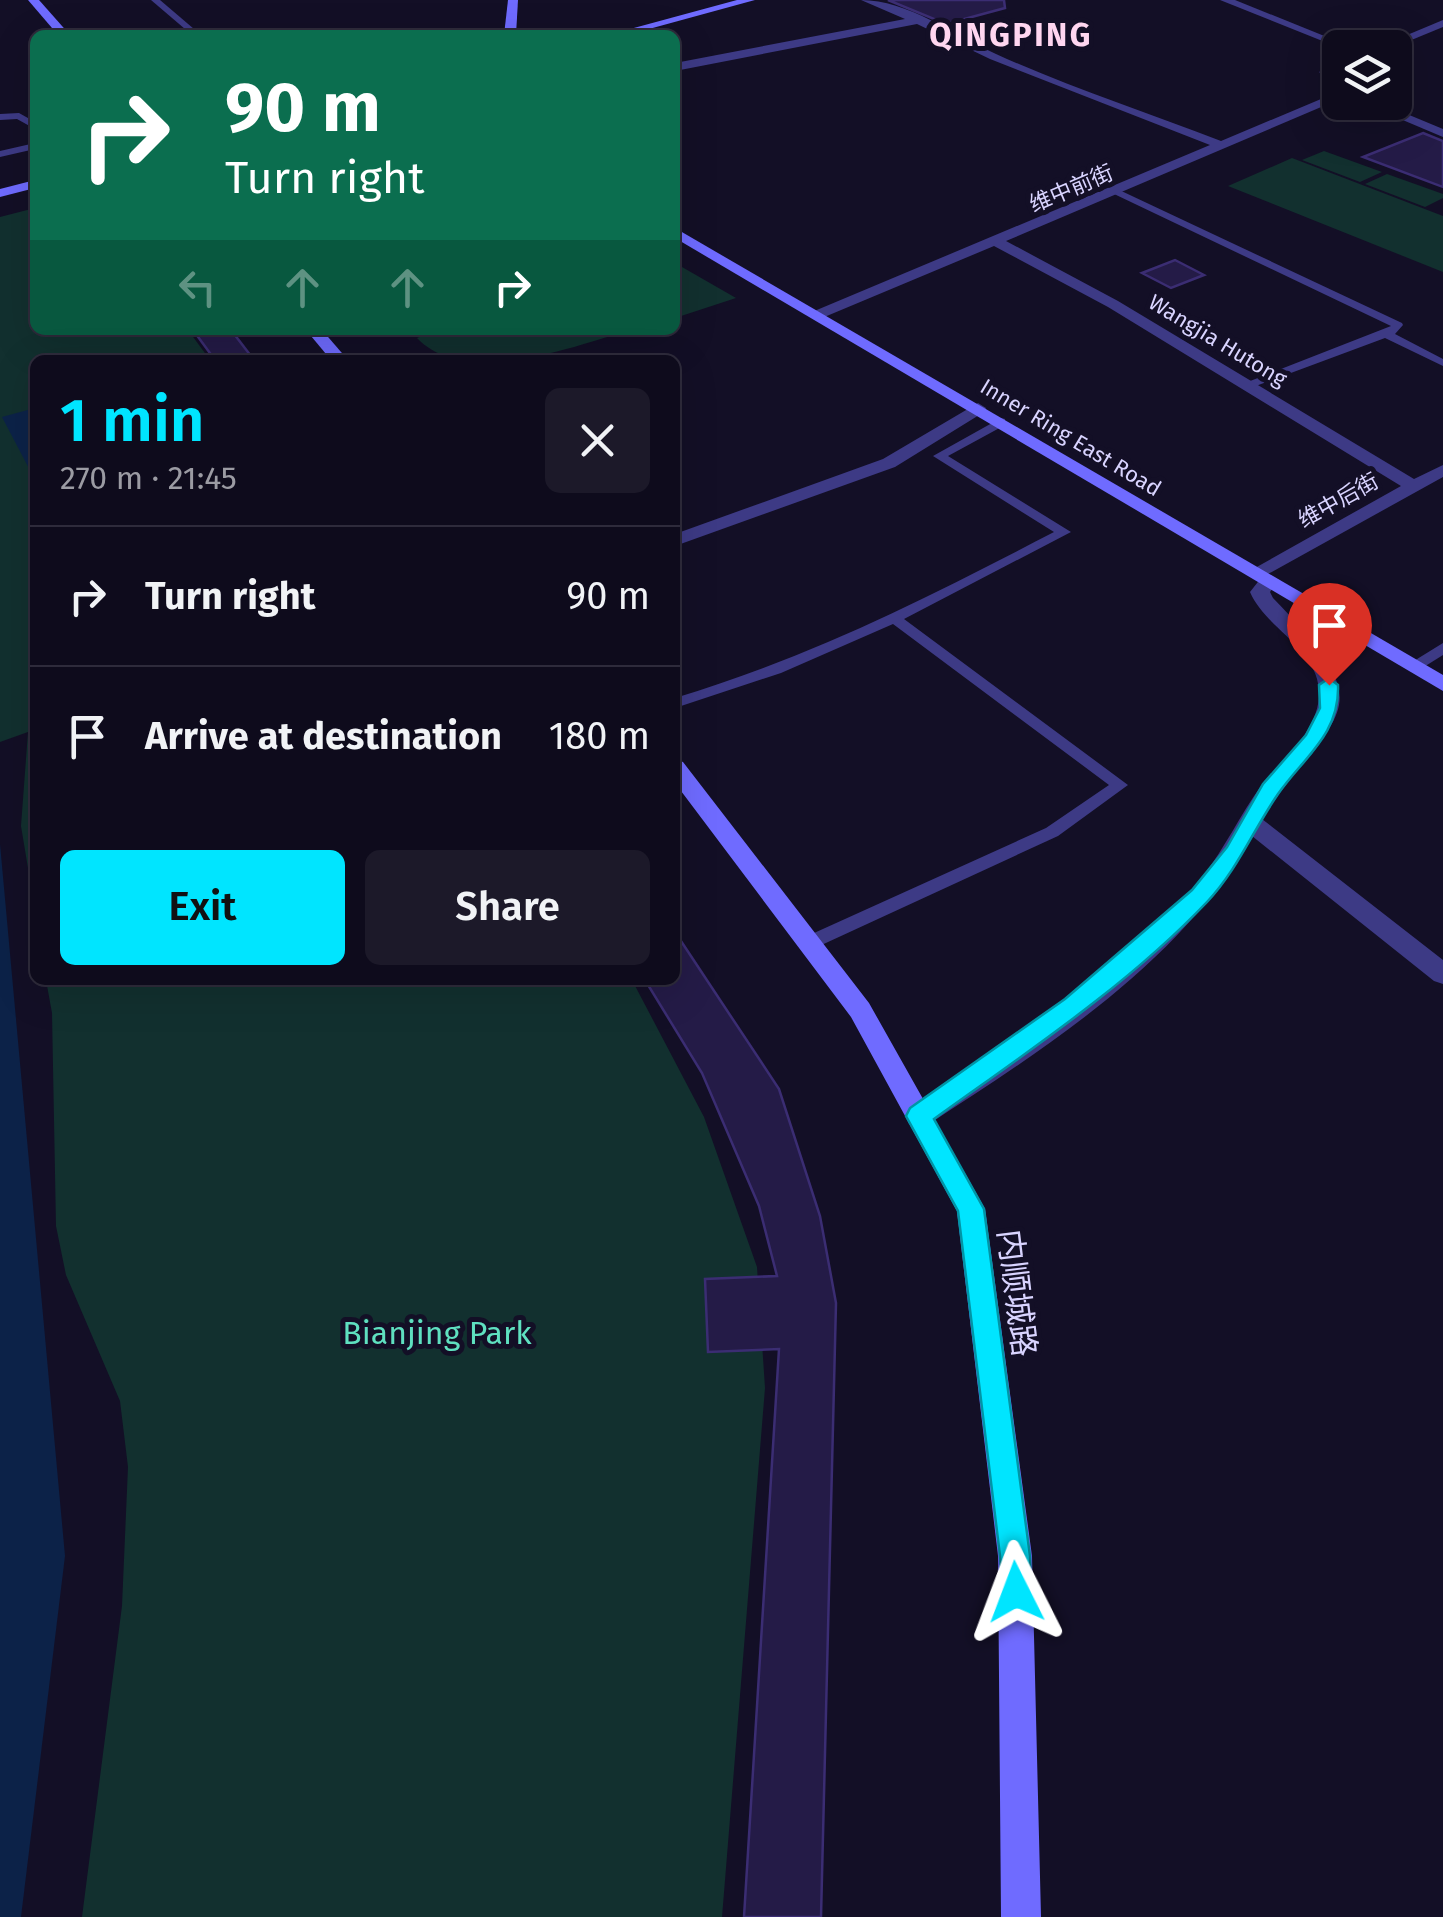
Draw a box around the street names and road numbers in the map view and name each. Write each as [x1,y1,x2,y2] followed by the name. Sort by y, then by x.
[1025,159,1117,218] street label: 维中前街
[1144,289,1292,393] street label: Wangjia Hutong
[975,373,1166,502] street label: Inner Ring East Road
[1293,467,1383,534] street label: 维中后街
[990,1227,1044,1359] street label: 内顺城路

